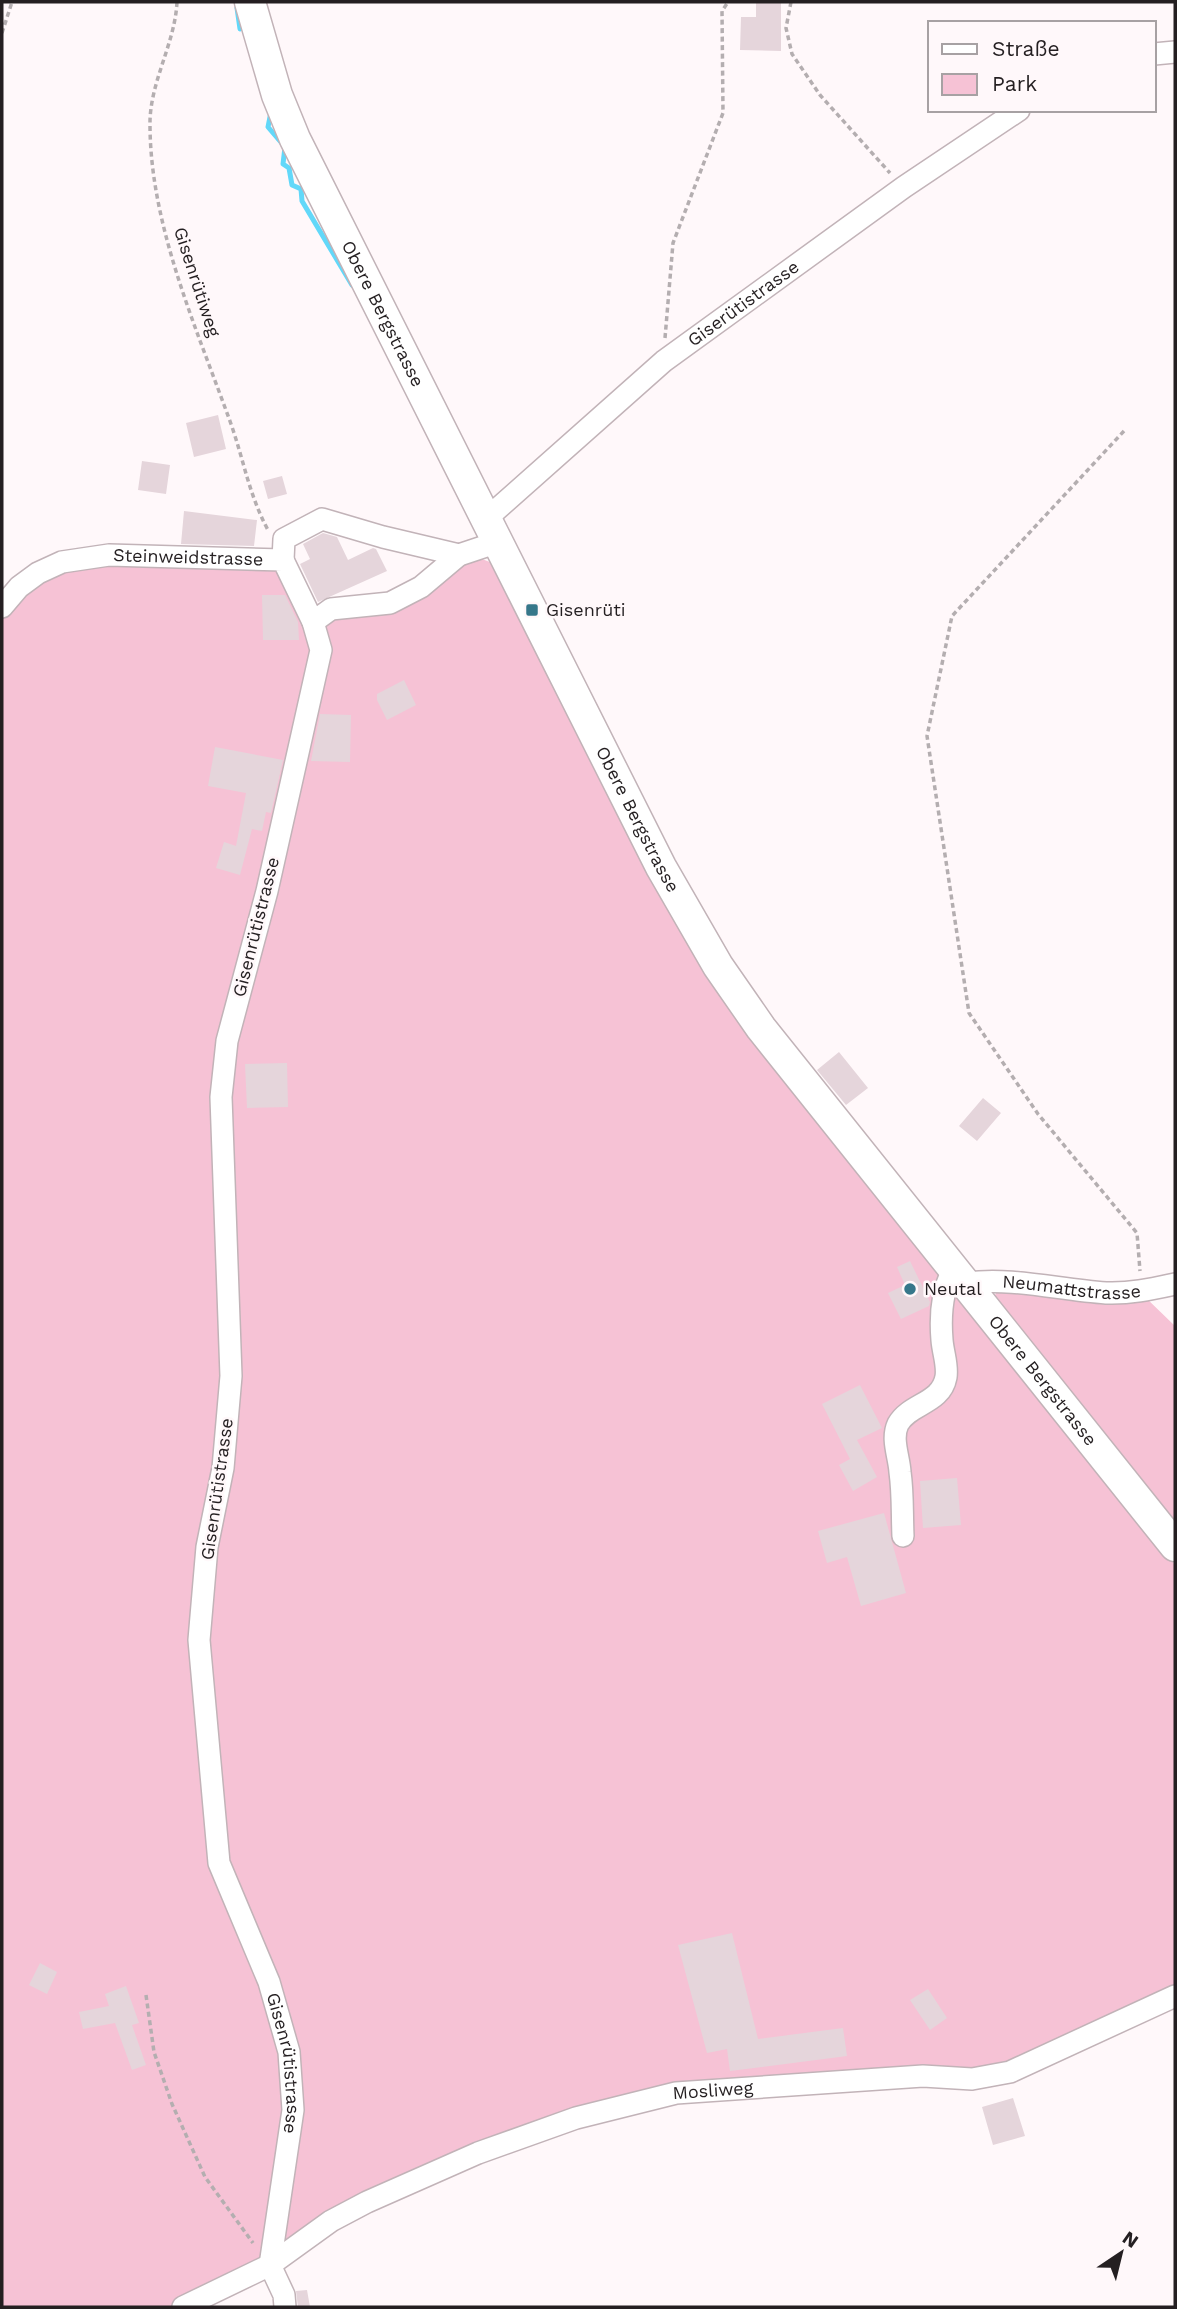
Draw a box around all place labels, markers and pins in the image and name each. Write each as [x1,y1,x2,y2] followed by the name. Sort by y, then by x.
[546,599,626,620] place label: Gisenrüti
[524,602,540,618] marker: Gisenrüti
[924,1278,982,1299] place label: Neutal
[902,1281,918,1297] marker: Neutal

